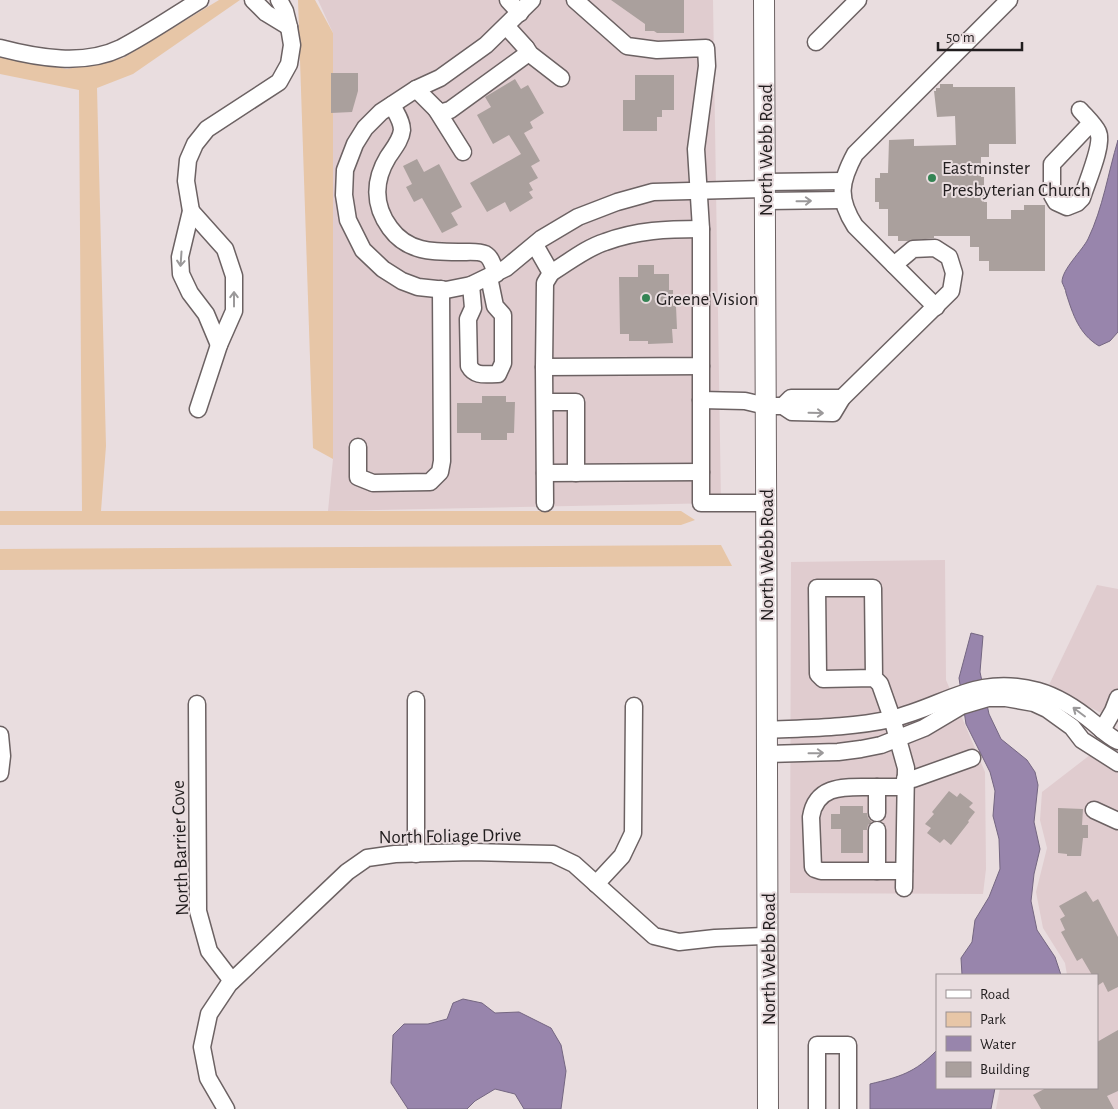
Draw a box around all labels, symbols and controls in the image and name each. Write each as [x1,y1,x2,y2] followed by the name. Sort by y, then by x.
[938,20,1022,52] scale bar
[946,30,975,45] text: 50 m
[757,84,776,216] street label: North Webb Road
[942,159,1091,200] place label: Eastminster Presbyterian Church
[926,172,938,184] marker: Eastminster Presbyterian Church
[796,196,812,206] one-way arrow
[176,250,185,266] one-way arrow
[656,290,758,309] place label: Greene Vision
[229,291,239,308] one-way arrow
[640,292,652,304] marker: Greene Vision
[808,408,824,417] one-way arrow
[758,489,777,621] street label: North Webb Road
[1072,707,1086,717] one-way arrow
[807,748,823,758] one-way arrow
[169,780,192,916] street label: North Barrier Cove
[379,826,521,847] street label: North Foliage Drive
[760,893,779,1025] street label: North Webb Road
[936,974,1098,1089] legend
[980,987,1010,1002] text: Road
[980,1012,1006,1027] text: Park
[980,1037,1016,1052] text: Water
[980,1062,1030,1077] text: Building

